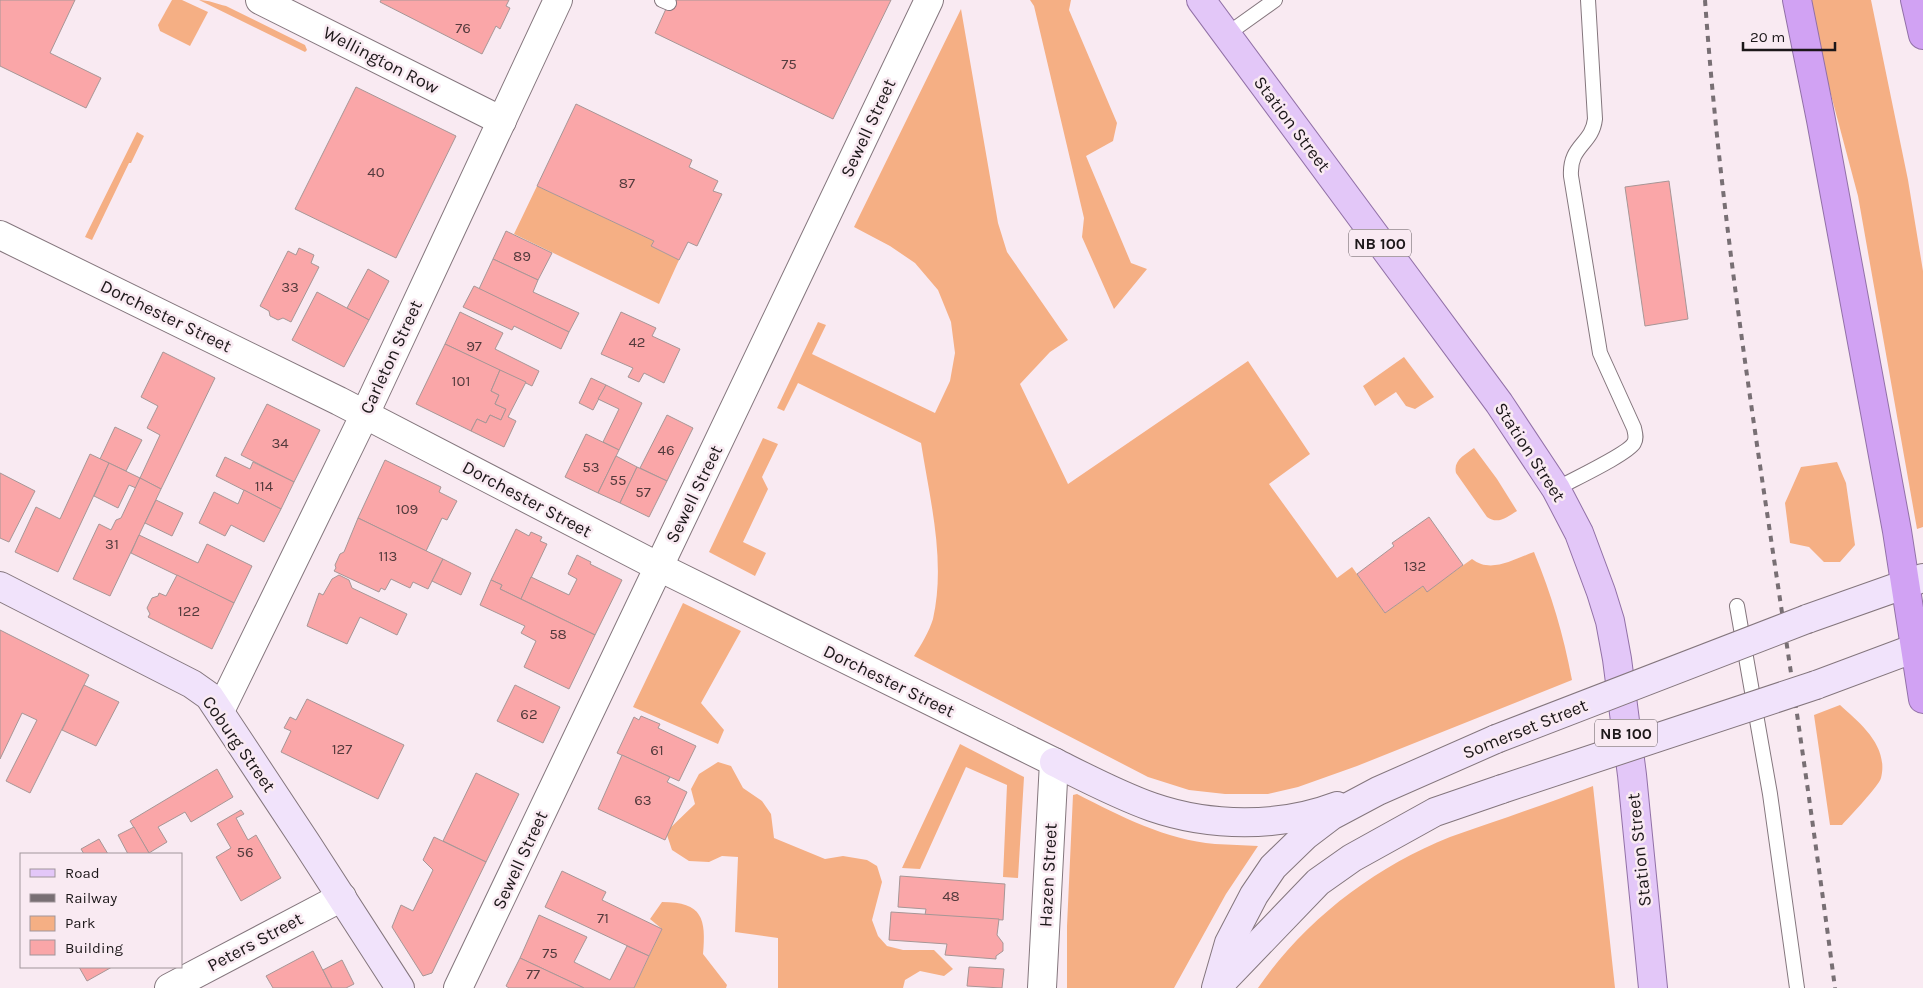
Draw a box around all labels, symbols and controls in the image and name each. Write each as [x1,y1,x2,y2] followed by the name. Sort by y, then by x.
[455,19,471,37] house number: 76
[1743,20,1836,52] scale bar
[319,21,443,99] street label: Wellington Row
[1750,28,1785,46] text: 20 m
[781,55,797,73] house number: 75
[1249,72,1335,176] street label: Station Street
[836,75,900,181] street label: Sewell Street
[367,163,385,181] house number: 40
[619,174,635,192] house number: 87
[1349,230,1411,256] road number: NB 100
[513,247,531,265] house number: 89
[97,275,235,357] street label: Dorchester Street
[281,278,299,296] house number: 33
[355,296,427,417] street label: Carleton Street
[628,333,646,351] house number: 42
[466,337,482,355] house number: 97
[452,372,470,390] house number: 101
[1490,398,1570,506] street label: Station Street
[271,434,289,452] house number: 34
[658,441,674,459] house number: 46
[661,441,727,547] street label: Sewell Street
[459,456,596,542] street label: Dorchester Street
[582,458,600,476] house number: 53
[610,471,626,489] house number: 55
[255,477,274,495] house number: 114
[635,483,651,501] house number: 57
[396,500,418,518] house number: 109
[105,535,119,553] house number: 31
[379,547,397,565] house number: 113
[1404,557,1426,575] house number: 132
[178,602,200,620] house number: 122
[549,625,567,643] house number: 58
[820,640,958,722] street label: Dorchester Street
[198,692,280,797] street label: Coburg Street
[1459,694,1591,764] street label: Somerset Street
[520,705,538,723] house number: 62
[1595,720,1657,746] road number: NB 100
[332,740,352,758] house number: 127
[650,741,664,759] house number: 61
[634,791,652,809] house number: 63
[1622,792,1656,908] street label: Station Street
[488,807,552,913] street label: Sewell Street
[1034,822,1062,928] street label: Hazen Street
[236,843,254,861] house number: 56
[20,853,182,968] legend
[65,864,100,882] text: Road
[942,887,960,905] house number: 48
[65,889,117,907] text: Railway
[204,908,307,976] street label: Peters Street
[597,909,609,927] house number: 71
[65,914,95,932] text: Park
[65,939,123,957] text: Building
[542,944,558,962] house number: 75
[526,965,540,983] house number: 77

